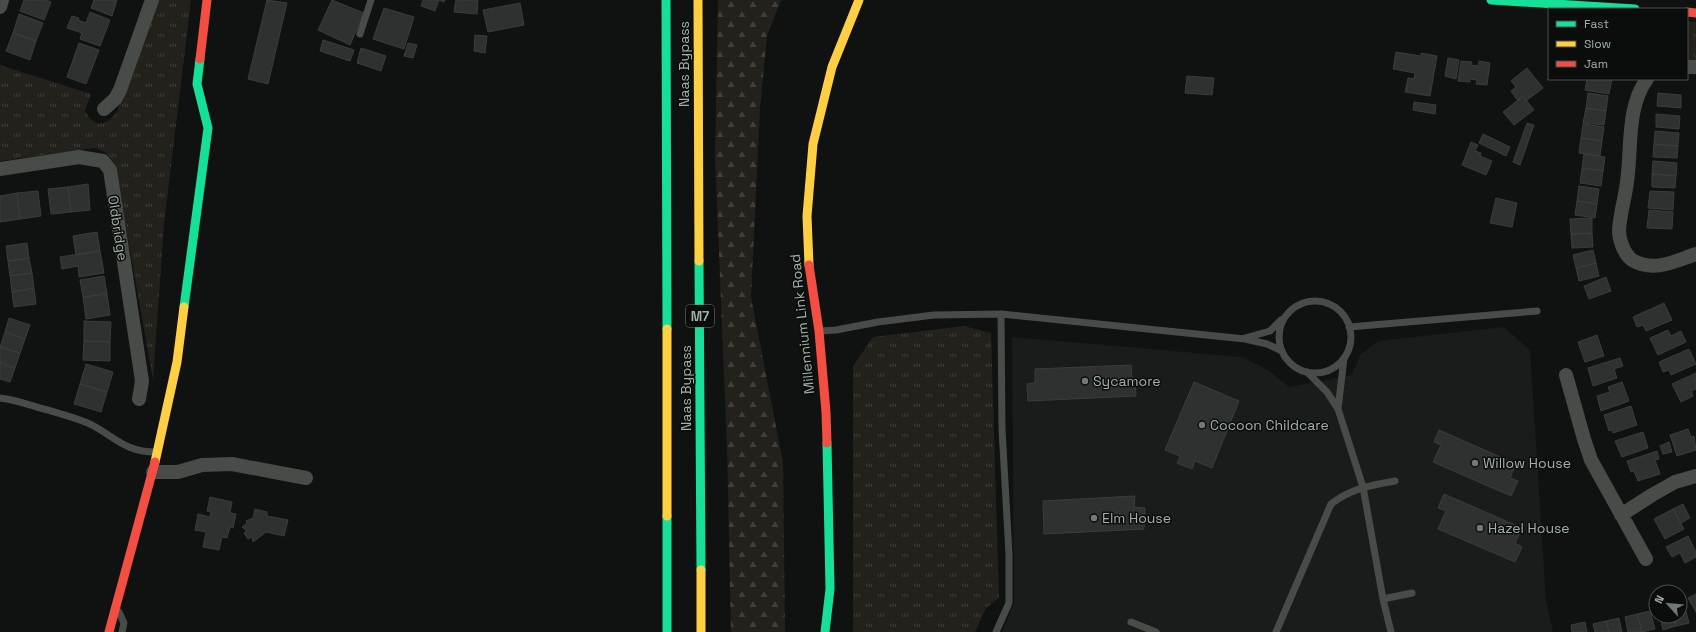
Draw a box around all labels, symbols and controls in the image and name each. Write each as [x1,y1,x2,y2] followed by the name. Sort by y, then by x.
[1548,8,1688,80] legend
[1584,16,1609,32] text: Fast
[675,21,693,107] street label: Naas Bypass
[1584,36,1611,52] text: Slow
[1584,56,1608,72] text: Jam
[104,194,132,262] street label: Oldbridge
[786,253,818,395] street label: Millennium Link Road
[686,305,714,327] road number: M7
[677,345,695,431] street label: Naas Bypass
[1093,372,1161,390] place label: Sycamore
[1080,376,1090,386] marker: Sycamore
[1210,416,1329,434] place label: Cocoon Childcare
[1197,420,1207,430] marker: Cocoon Childcare
[1483,454,1571,472] place label: Willow House
[1470,458,1480,468] marker: Willow House
[1102,509,1171,527] place label: Elm House
[1089,513,1099,523] marker: Elm House
[1488,519,1570,537] place label: Hazel House
[1475,523,1485,533] marker: Hazel House
[1648,584,1688,624] north arrow
[1651,593,1667,606] text: N

